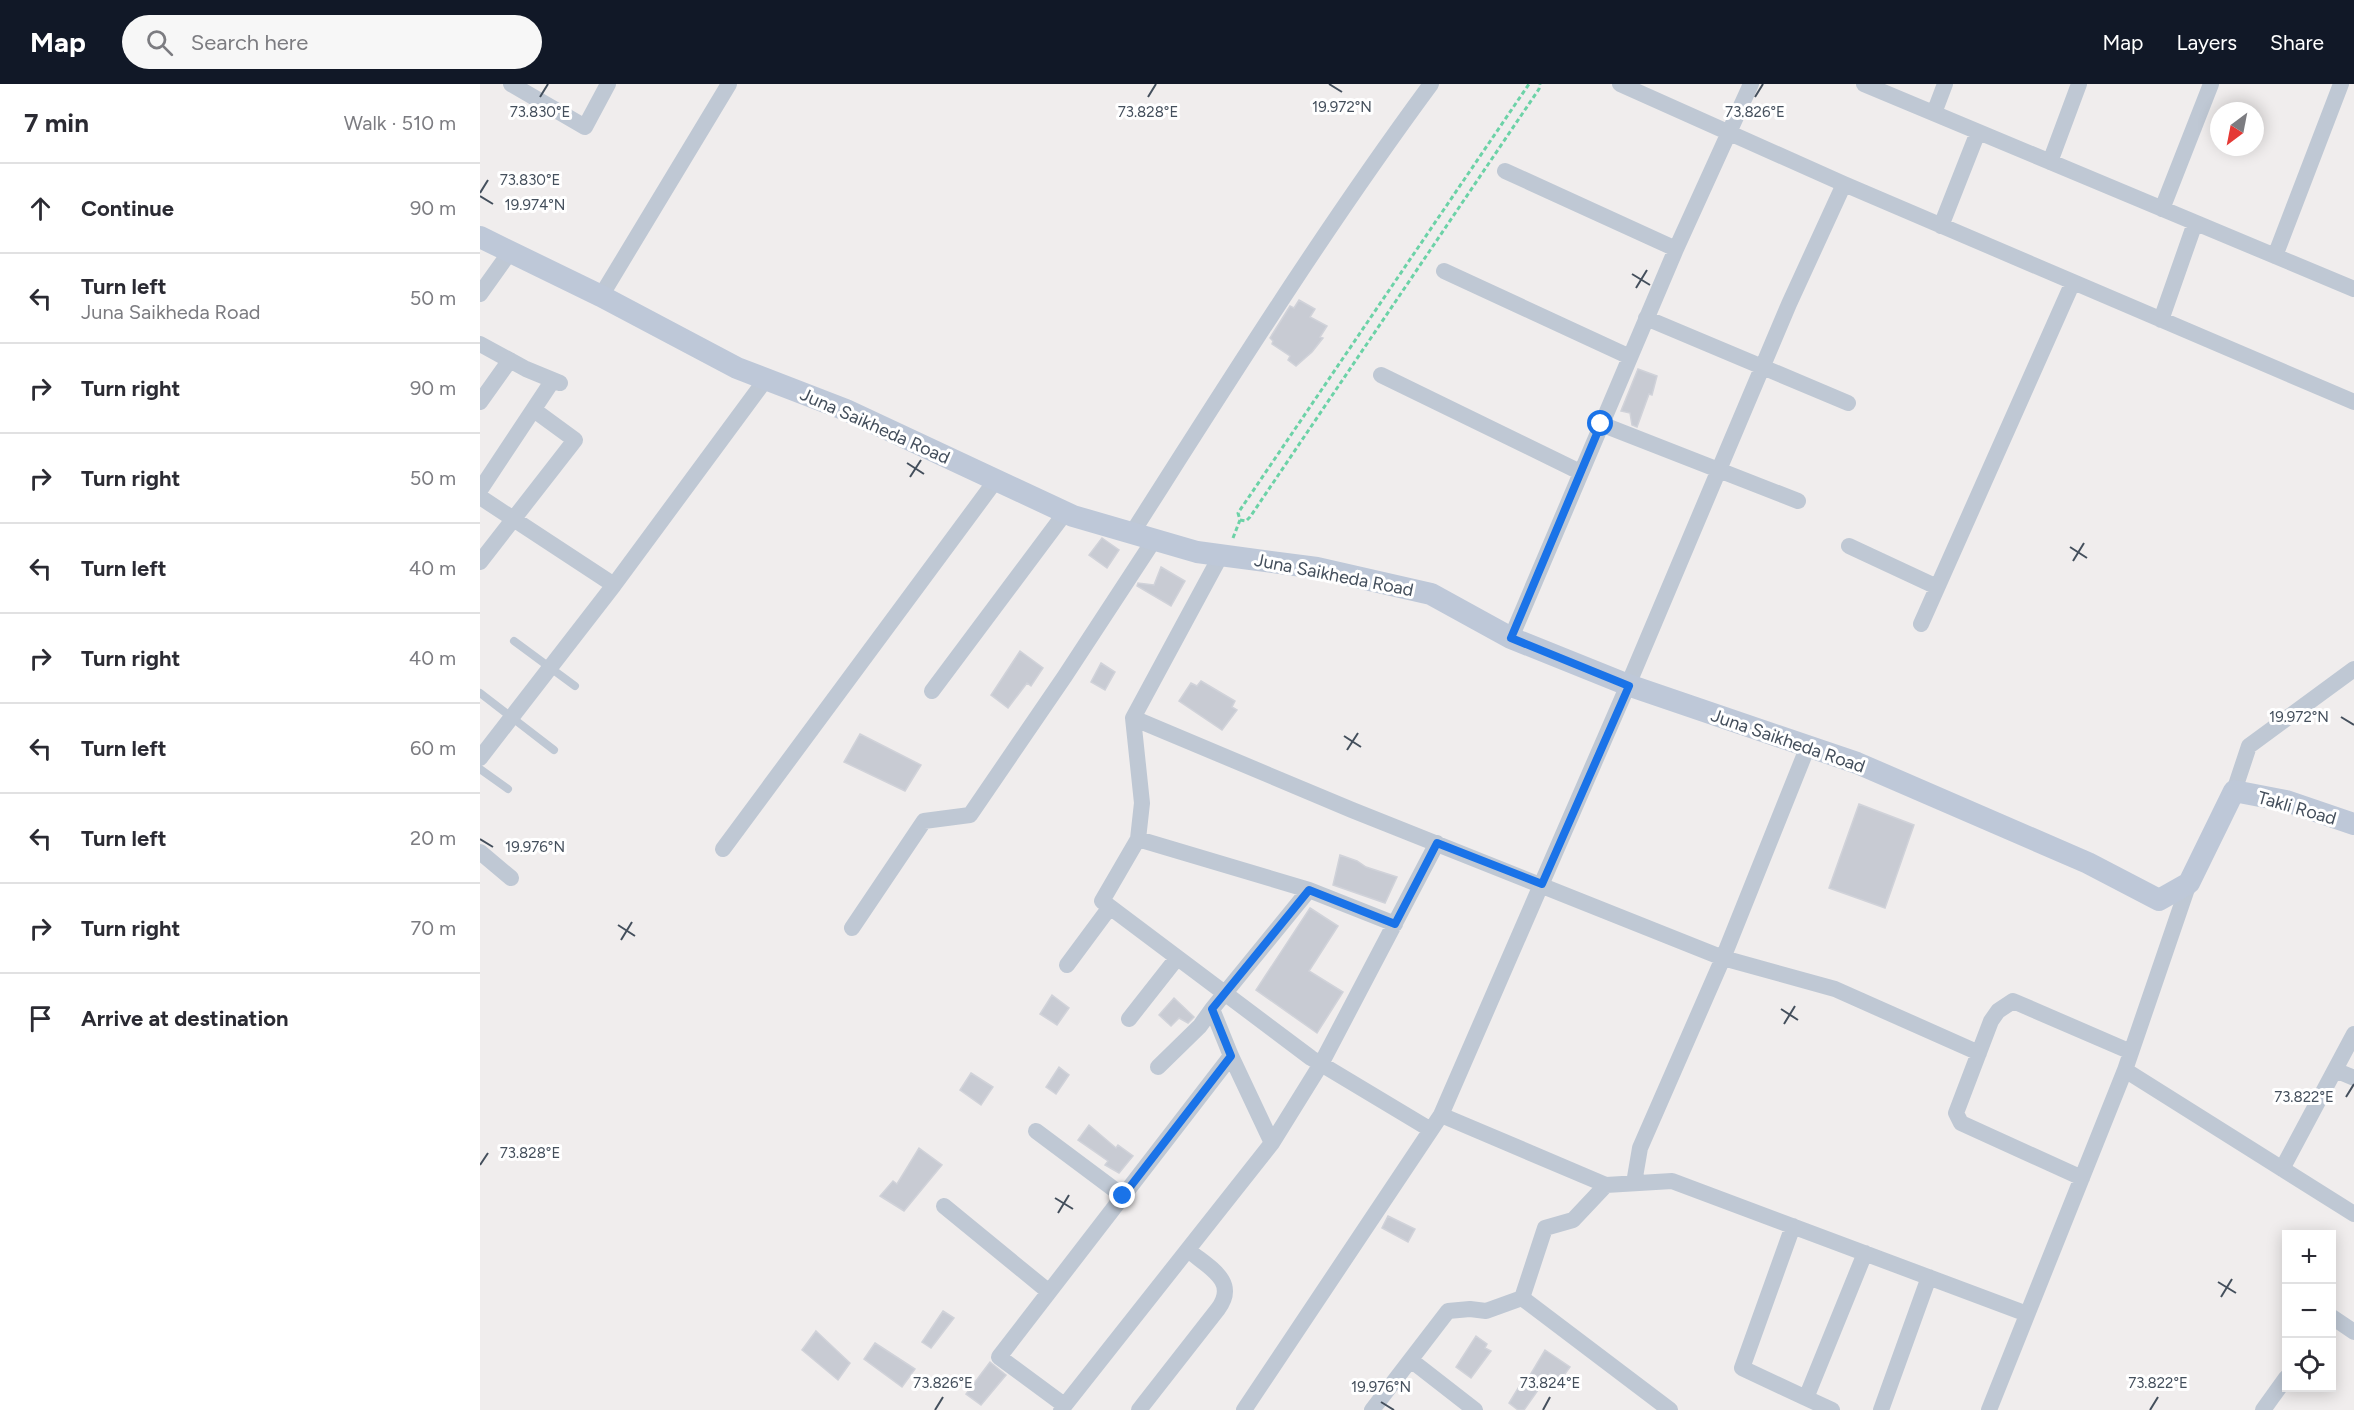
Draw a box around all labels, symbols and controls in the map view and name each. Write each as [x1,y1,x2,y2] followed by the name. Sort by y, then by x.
[122,15,542,69] search box
[30,25,86,59] text: Map
[143,26,176,59] icon: search
[191,29,308,56] text: Search here
[2103,30,2143,55] text: Map
[2176,30,2237,55] text: Layers
[2270,30,2324,55] text: Share
[1312,98,1372,116] text: 19.972°N
[2210,102,2264,156] north arrow
[510,103,570,121] text: 73.830°E
[1118,103,1178,121] text: 73.828°E
[1725,103,1785,121] text: 73.826°E
[24,107,89,139] text: 7 min
[344,111,456,135] text: Walk · 510 m
[500,171,560,189] text: 73.830°E
[24,192,57,225] icon: ahead
[81,195,174,222] text: Continue
[410,196,456,220] text: 90 m
[505,196,565,214] text: 19.974°N
[81,273,167,300] text: Turn left
[24,282,57,315] icon: left
[410,286,456,310] text: 50 m
[81,300,261,324] text: Juna Saikheda Road
[24,372,57,405] icon: right
[81,375,180,402] text: Turn right
[410,376,456,400] text: 90 m
[797,383,953,469] street label: Juna Saikheda Road
[1587,410,1613,436] route start
[24,462,57,495] icon: right
[81,465,180,492] text: Turn right
[410,466,456,490] text: 50 m
[1253,549,1415,601] street label: Juna Saikheda Road
[24,552,57,585] icon: left
[81,555,167,582] text: Turn left
[409,556,456,580] text: 40 m
[24,642,57,675] icon: right
[81,645,180,672] text: Turn right
[409,646,456,670] text: 40 m
[1708,704,1868,778] street label: Juna Saikheda Road
[2269,708,2329,726] text: 19.972°N
[24,732,57,765] icon: left
[81,735,167,762] text: Turn left
[410,736,456,760] text: 60 m
[2255,786,2339,830] street label: Takli Road
[24,822,57,855] icon: left
[81,825,167,852] text: Turn left
[410,826,456,850] text: 20 m
[505,838,565,856] text: 19.976°N
[24,912,57,945] icon: right
[81,915,180,942] text: Turn right
[410,916,456,940] text: 70 m
[24,1002,57,1035] icon: arrive
[81,1005,289,1032] text: Arrive at destination
[2274,1088,2334,1106] text: 73.822°E
[500,1144,560,1162] text: 73.828°E
[1109,1182,1135,1208] route end
[2282,1230,2336,1392] map controls
[2282,1230,2336,1284] button: +
[2282,1284,2336,1338] button: −
[2282,1338,2336,1392] button: locate
[913,1374,973,1392] text: 73.826°E
[1520,1374,1580,1392] text: 73.824°E
[2128,1374,2188,1392] text: 73.822°E
[1351,1378,1411,1396] text: 19.976°N

